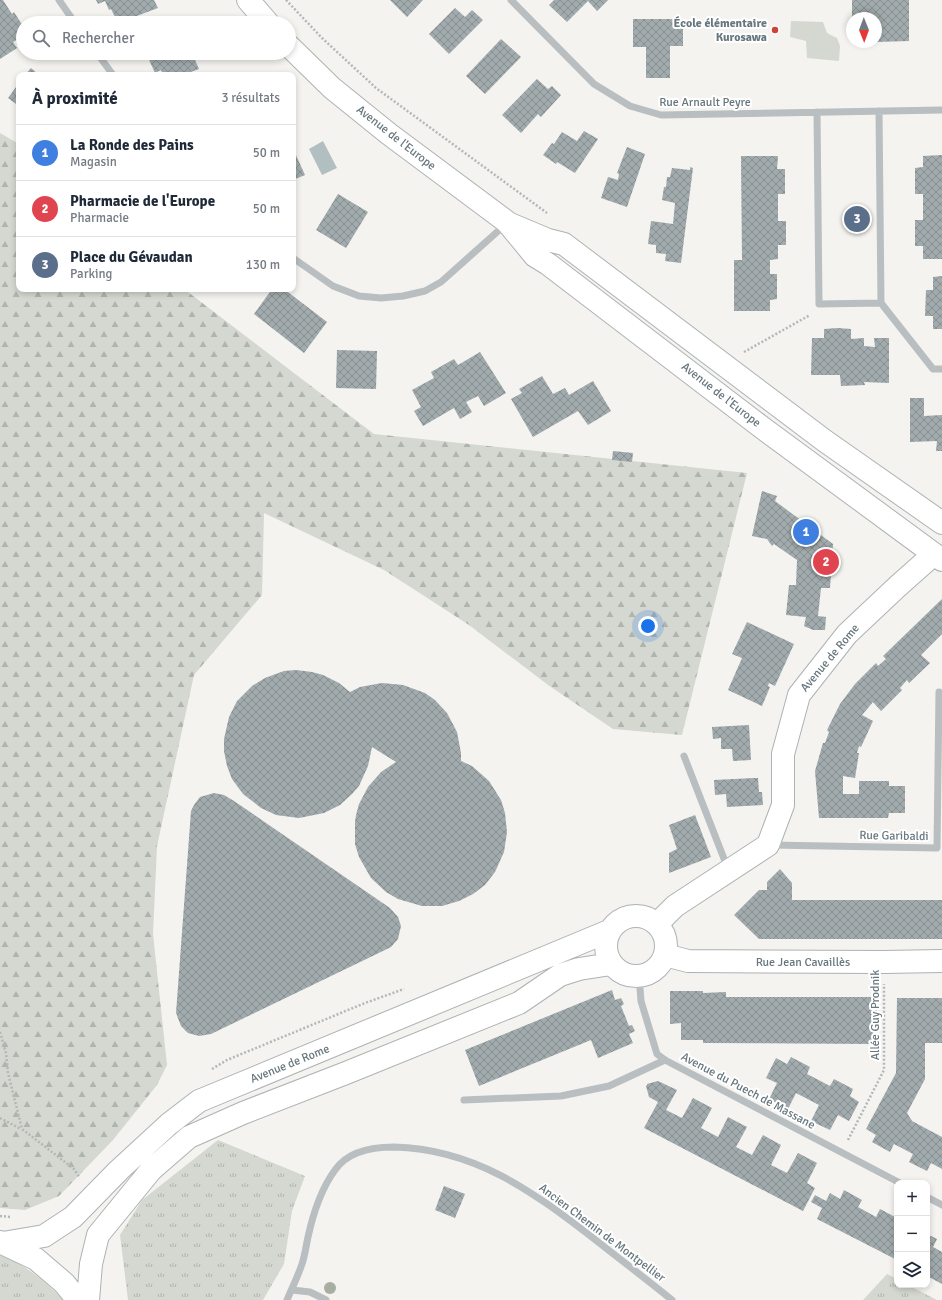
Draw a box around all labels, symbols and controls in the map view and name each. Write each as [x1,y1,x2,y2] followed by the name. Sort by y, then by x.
[846,12,882,48] north arrow
[16,16,296,60] search box
[674,16,767,45] place label: École élémentaire Kurosawa
[770,25,780,35] marker: École élémentaire Kurosawa
[30,27,52,49] icon: search
[62,29,135,47] text: Rechercher
[32,88,118,109] text: À proximité
[221,90,280,106] text: 3 résultats
[659,95,751,110] street label: Rue Arnault Peyre
[353,102,439,174] street label: Avenue de l'Europe
[70,136,194,154] text: La Ronde des Pains
[41,145,49,161] text: 1
[253,145,280,161] text: 50 m
[70,154,117,170] text: Magasin
[70,192,215,210] text: Pharmacie de l'Europe
[41,201,49,217] text: 2
[253,201,280,217] text: 50 m
[844,204,870,234] pin: 3
[70,210,129,226] text: Pharmacie
[70,248,193,266] text: Place du Gévaudan
[41,257,49,273] text: 3
[246,257,280,273] text: 130 m
[70,266,112,282] text: Parking
[678,359,764,431] street label: Avenue de l'Europe
[793,517,819,547] pin: 1
[813,547,839,577] pin: 2
[638,616,658,636] your location
[797,621,863,695] street label: Avenue de Rome
[859,828,929,844] street label: Rue Garibaldi
[756,955,850,970] street label: Rue Jean Cavaillès
[868,970,883,1060] street label: Allée Guy Prodnik
[248,1041,332,1087] street label: Avenue de Rome
[678,1049,818,1133] street label: Avenue du Puech de Massane
[894,1180,930,1288] map controls
[894,1180,930,1216] button: +
[536,1181,669,1286] street label: Ancien Chemin de Montpellier
[894,1216,930,1252] button: −
[894,1252,930,1288] button: layers

